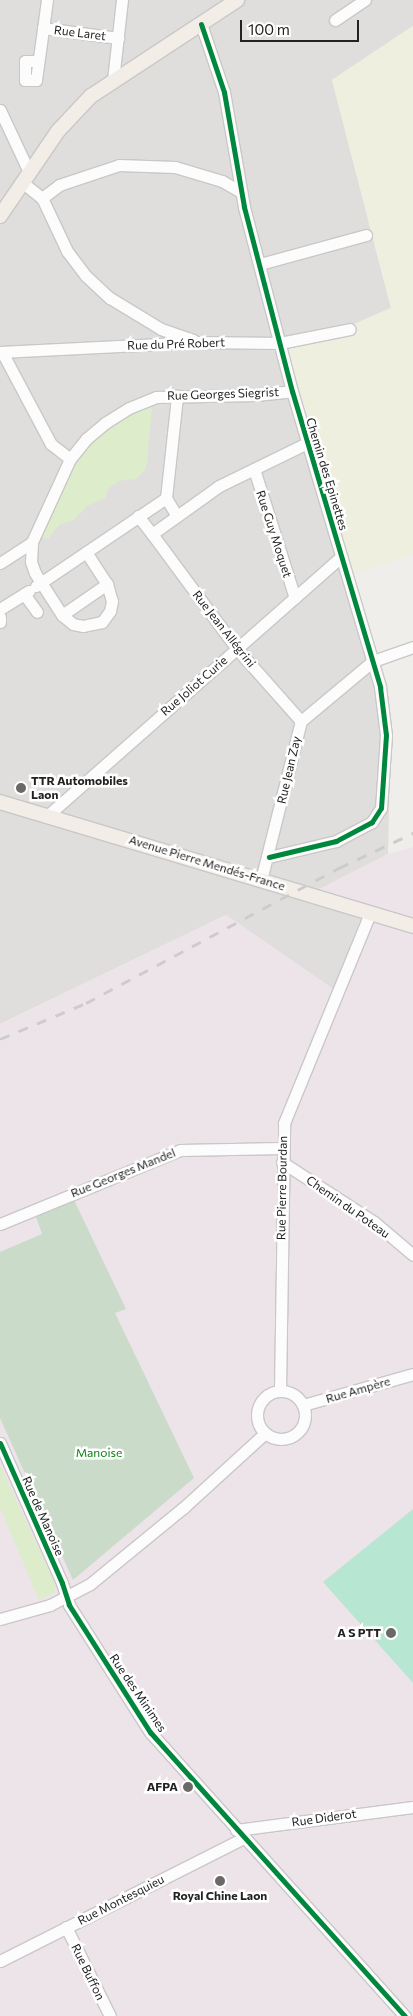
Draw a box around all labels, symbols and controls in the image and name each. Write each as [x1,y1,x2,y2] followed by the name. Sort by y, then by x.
[243,10,362,42] scale bar
[248,20,290,38] text: 100 m
[53,23,107,43] street label: Rue Laret
[127,335,225,353] street label: Rue du Pré Robert
[167,385,279,403] street label: Rue Georges Siegrist
[303,416,351,532] street label: Chemin des Epinettes
[253,489,295,579] street label: Rue Guy Moquet
[190,588,258,670] street label: Rue Jean Allégrini
[158,653,230,719] street label: Rue Joliot Curie
[274,735,304,805] street label: Rue Jean Zay
[31,774,128,802] place label: TTR Automobiles Laon
[15,782,27,794] marker: TTR Automobiles Laon
[127,832,287,894] street label: Avenue Pierre Mendés-France
[274,1136,290,1240] street label: Rue Pierre Bourdan
[69,1145,177,1201] street label: Rue Georges Mandel
[303,1173,393,1241] street label: Chemin du Poteau
[324,1374,392,1406] street label: Rue Ampère
[76,1446,122,1460] park label: Manoise
[19,1474,67,1558] street label: Rue de Manoise
[337,1626,381,1640] place label: A S PTT
[385,1627,397,1639] marker: A S PTT
[107,1651,169,1735] street label: Rue des Minimes
[147,1780,178,1794] place label: AFPA
[182,1781,194,1793] marker: AFPA
[291,1806,357,1830] street label: Rue Diderot
[75,1872,167,1928] street label: Rue Montesquieu
[214,1875,226,1887] marker: Royal Chine Laon
[173,1889,267,1903] place label: Royal Chine Laon
[68,1942,108,2002] street label: Rue Buffon

